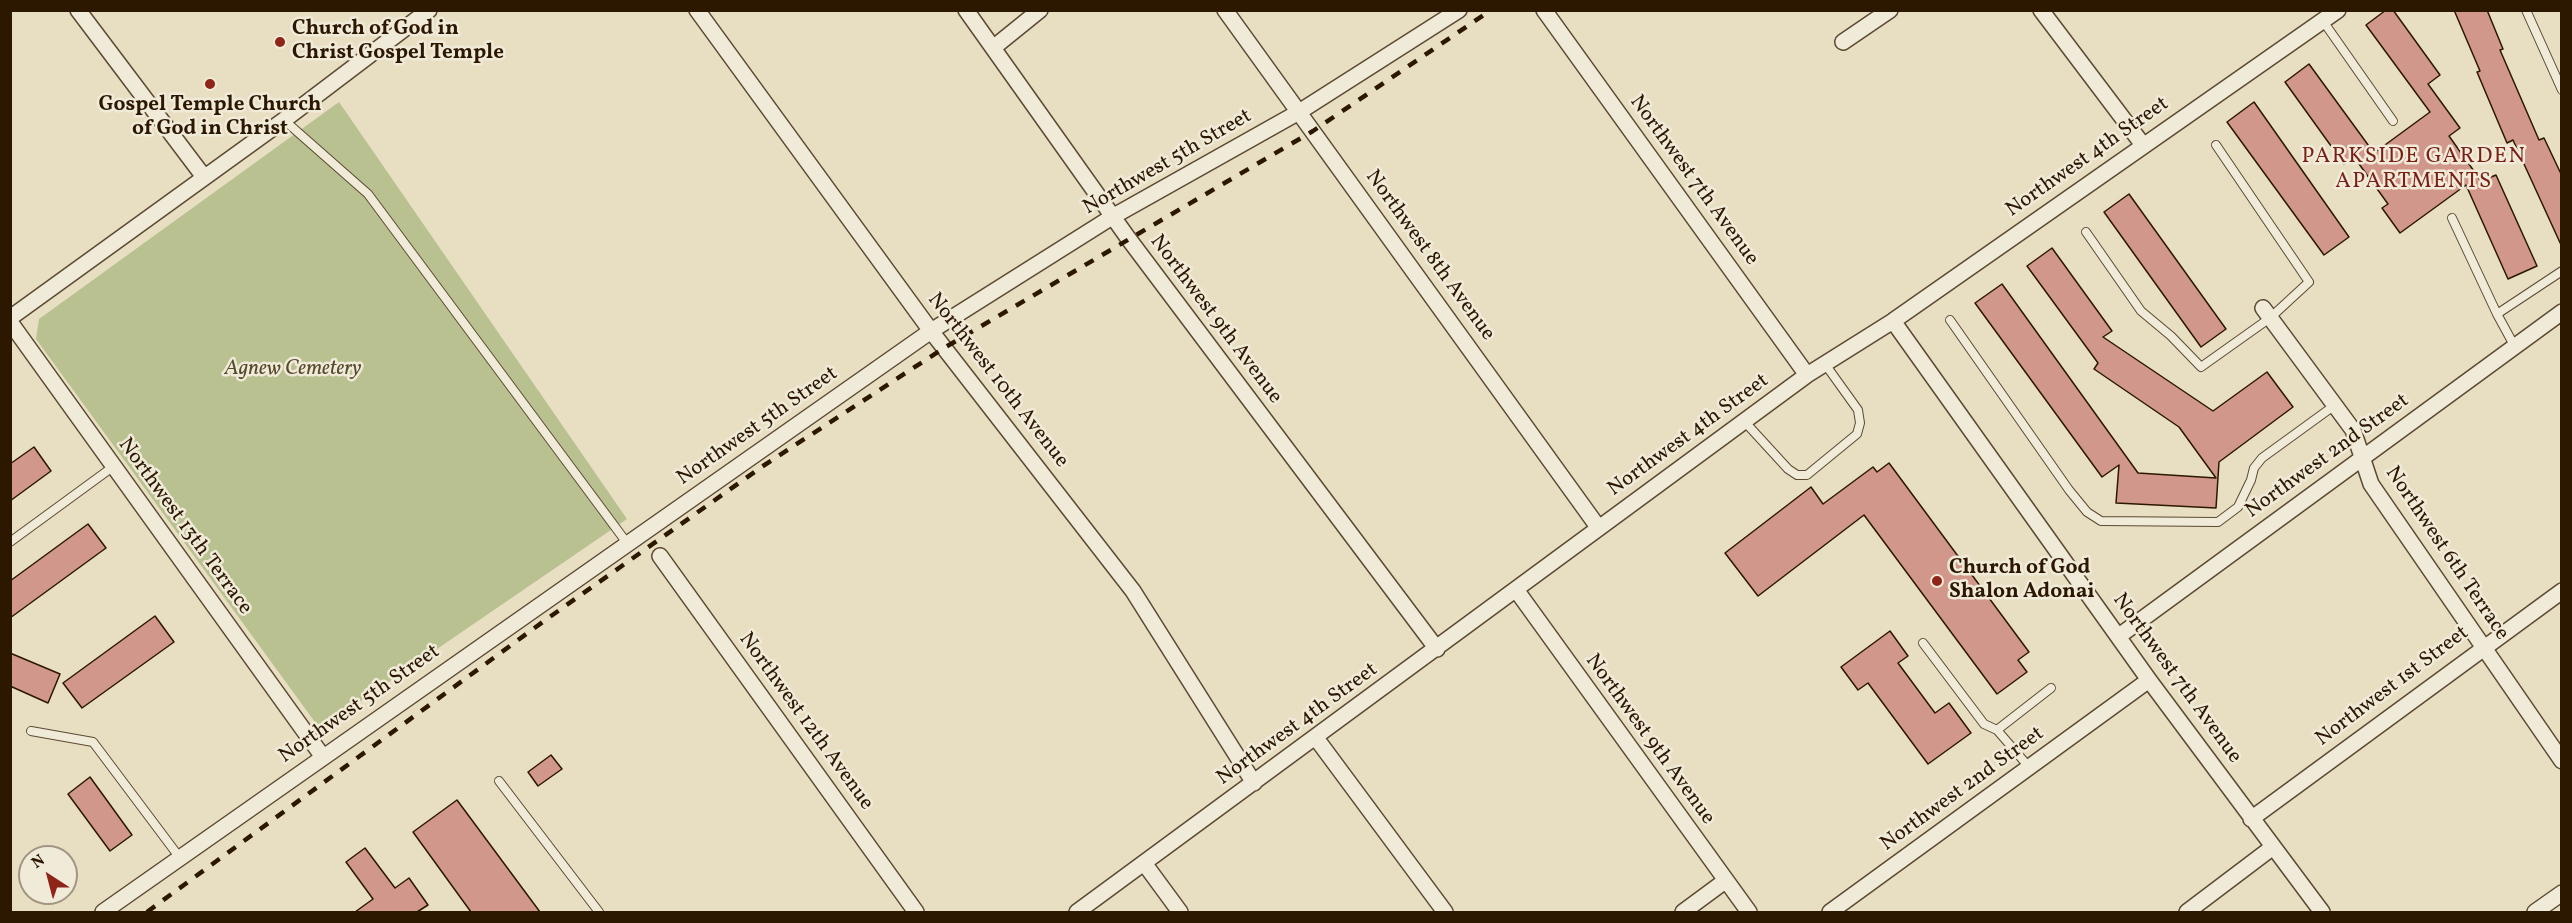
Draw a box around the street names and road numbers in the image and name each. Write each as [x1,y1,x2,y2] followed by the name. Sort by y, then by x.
[1623,91,1763,271] street label: Northwest 7th Avenue
[2002,92,2174,224] street label: Northwest 4th Street
[1079,104,1257,222] street label: Northwest 5th Street
[1359,166,1499,346] street label: Northwest 8th Avenue
[1143,231,1287,409] street label: Northwest 9th Avenue
[921,289,1073,473] street label: Northwest 10th Avenue
[673,362,843,492] street label: Northwest 5th Street
[1604,369,1774,503] street label: Northwest 4th Street
[2241,389,2415,525] street label: Northwest 2nd Street
[111,434,257,620] street label: Northwest 13th Terrace
[2379,462,2513,646] street label: Northwest 6th Terrace
[2106,589,2246,769] street label: Northwest 7th Avenue
[2312,621,2474,753] street label: Northwest 1st Street
[732,628,878,816] street label: Northwest 12th Avenue
[275,640,445,770] street label: Northwest 5th Street
[1579,650,1719,830] street label: Northwest 9th Avenue
[1213,658,1383,792] street label: Northwest 4th Street
[1876,722,2050,858] street label: Northwest 2nd Street

